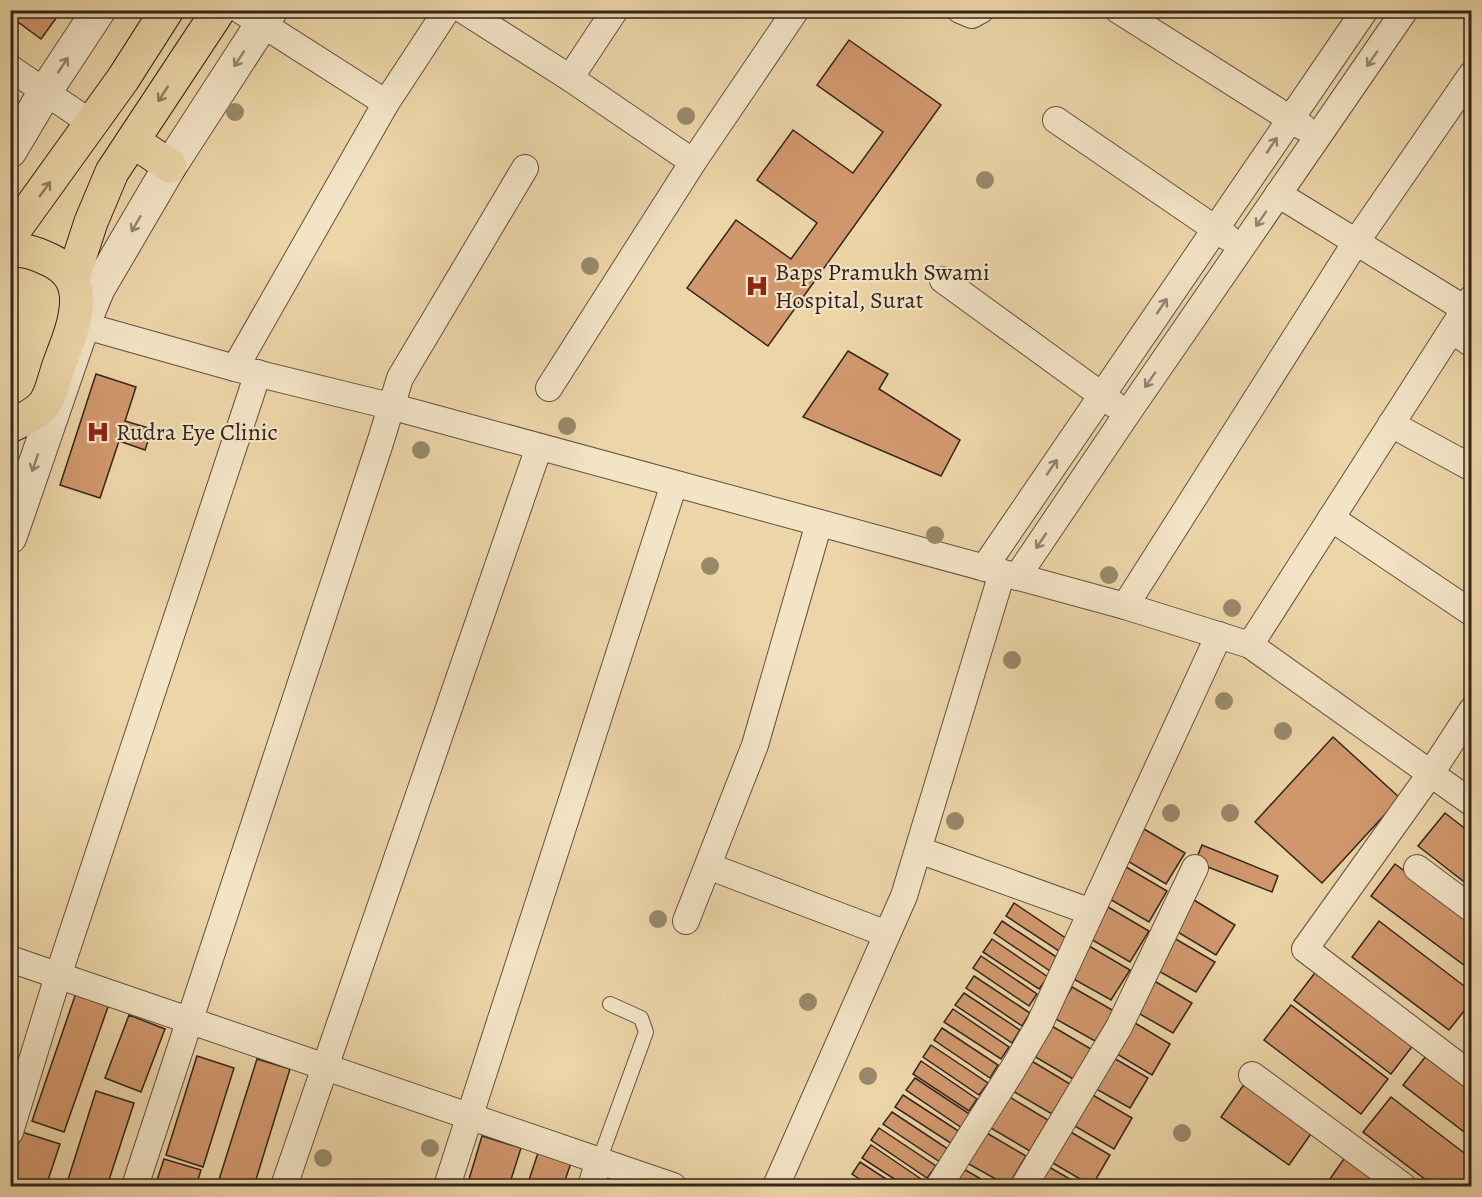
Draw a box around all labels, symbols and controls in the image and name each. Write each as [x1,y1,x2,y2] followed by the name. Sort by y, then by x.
[1366,50,1378,66] one-way arrow
[233,51,246,68] one-way arrow
[58,57,70,74] one-way arrow
[157,86,169,102] one-way arrow
[1266,137,1278,154] one-way arrow
[38,181,51,197] one-way arrow
[1255,210,1267,227] one-way arrow
[129,216,141,233] one-way arrow
[775,256,990,316] place label: Baps Pramukh Swami Hospital, Surat
[744,273,770,299] hospital icon: Baps Pramukh Swami Hospital, Surat
[1156,298,1168,315] one-way arrow
[1144,371,1157,388] one-way arrow
[116,416,278,448] place label: Rudra Eye Clinic
[85,419,111,445] hospital icon: Rudra Eye Clinic
[29,453,40,472] one-way arrow
[1046,459,1058,476] one-way arrow
[1035,532,1047,549] one-way arrow

